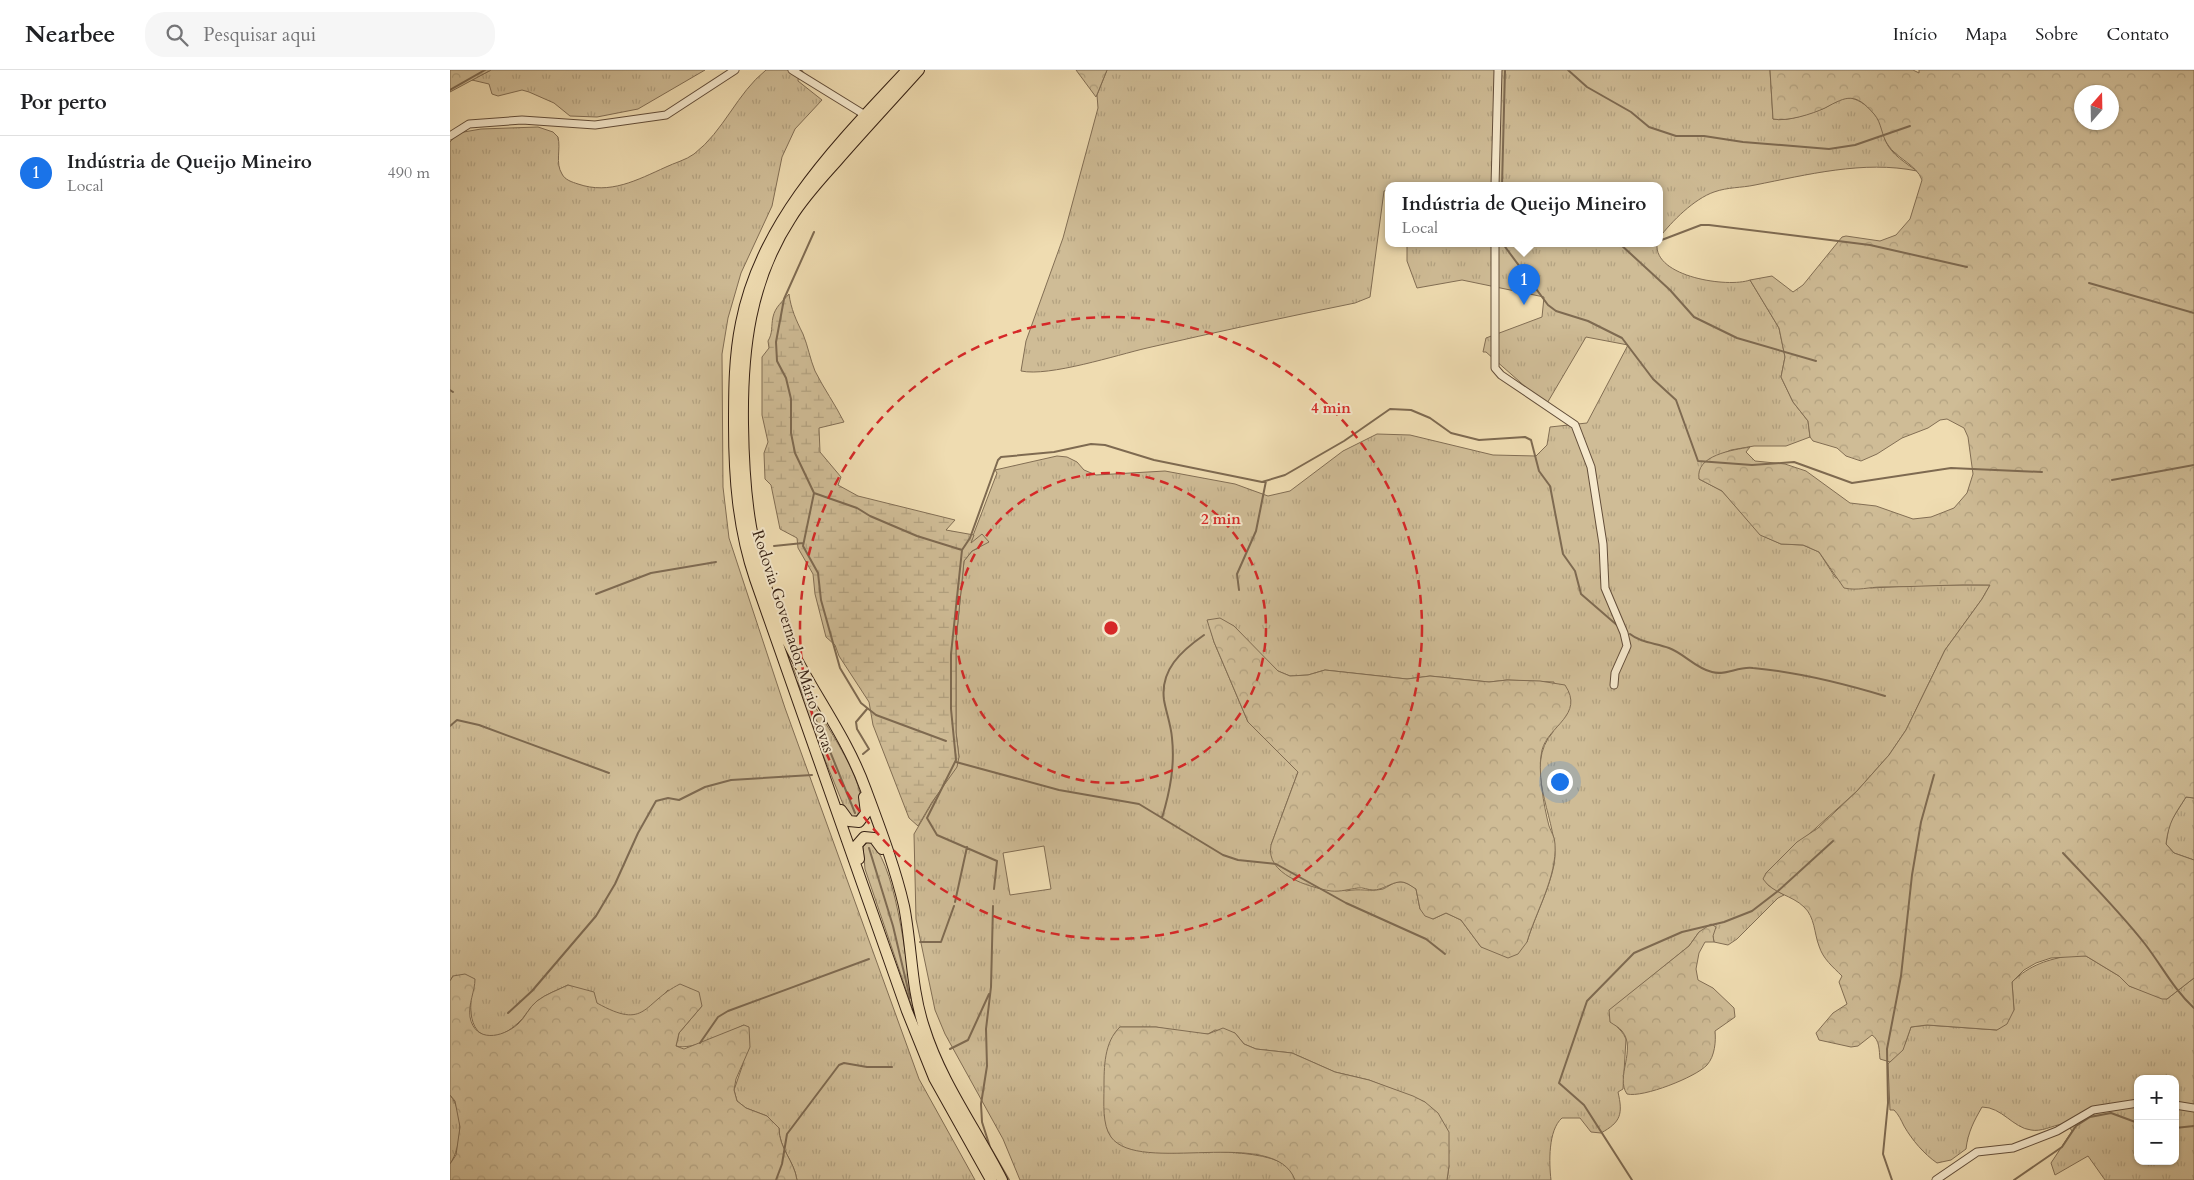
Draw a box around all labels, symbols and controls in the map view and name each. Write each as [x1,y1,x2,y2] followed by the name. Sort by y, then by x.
[145,12,495,57] search box
[25,18,115,51] text: Nearbee
[163,21,191,49] icon: search
[203,22,316,48] text: Pesquisar aqui
[1893,22,1937,47] text: Início
[1965,22,2007,47] text: Mapa
[2035,22,2078,47] text: Sobre
[2106,22,2169,47] text: Contato
[2074,85,2119,130] north arrow
[20,88,107,117] text: Por perto
[67,149,312,175] text: Indústria de Queijo Mineiro
[32,162,40,184] text: 1
[388,162,430,184] text: 490 m
[67,175,104,197] text: Local
[1385,182,1663,247] popup
[1402,191,1646,217] text: Indústria de Queijo Mineiro
[1402,217,1438,239] text: Local
[1508,264,1540,305] pin: 1
[1311,398,1351,418] text: 4 min
[1201,509,1241,529] text: 2 min
[747,527,840,756] street label: Rodovia Governador Mário Covas
[1102,619,1120,637] centre of rings
[1547,769,1573,795] your location
[2134,1075,2179,1165] map controls
[2134,1075,2179,1120] button: +
[2134,1120,2179,1165] button: −

